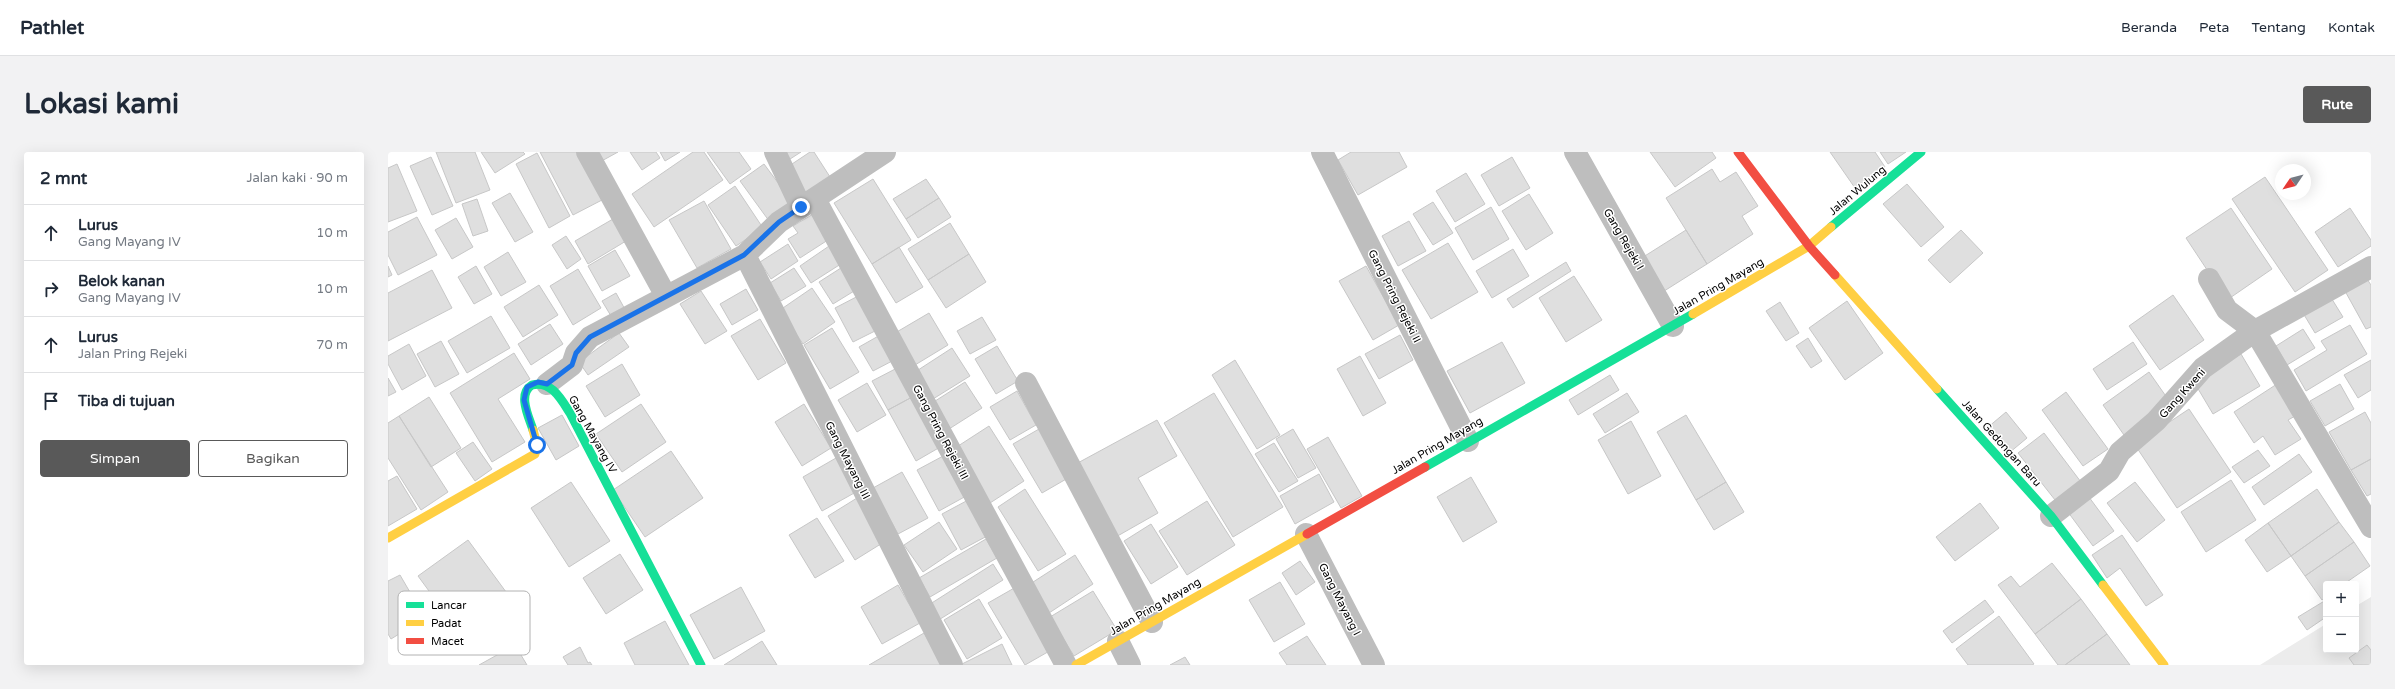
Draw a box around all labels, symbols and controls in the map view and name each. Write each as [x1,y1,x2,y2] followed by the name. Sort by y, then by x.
[20,17,84,39] text: Pathlet
[2121,19,2177,36] text: Beranda
[2199,19,2229,36] text: Peta
[2251,19,2306,36] text: Tentang
[2328,19,2375,36] text: Kontak
[2303,86,2371,123] button: Rute
[24,87,179,121] text: Lokasi kami
[1826,163,1888,218] street label: Jalan Wulung
[2275,164,2311,200] north arrow
[40,168,87,189] text: 2 mnt
[246,170,348,186] text: Jalan kaki · 90 m
[792,198,810,216] route end
[1601,206,1646,272] street label: Gang Rejeki I
[78,216,118,234] text: Lurus
[40,222,62,244] icon: ahead
[316,225,348,241] text: 10 m
[78,234,181,250] text: Gang Mayang IV
[1365,248,1424,345] street label: Gang Pring Rejeki II
[1670,255,1766,318] street label: Jalan Pring Mayang
[78,272,165,290] text: Belok kanan
[40,278,62,300] icon: right
[316,281,348,297] text: 10 m
[78,290,181,306] text: Gang Mayang IV
[78,328,118,346] text: Lurus
[40,334,62,356] icon: ahead
[316,337,348,353] text: 70 m
[78,346,187,362] text: Jalan Pring Rejeki
[2157,366,2208,421] street label: Gang Kweni
[910,382,971,482] street label: Gang Pring Rejeki III
[40,390,62,412] icon: arrive
[78,392,175,410] text: Tiba di tujuan
[566,393,620,476] street label: Gang Mayang IV
[1959,397,2044,489] street label: Jalan Gedongan Baru
[1389,414,1485,477] street label: Jalan Pring Mayang
[822,419,873,501] street label: Gang Mayang III
[528,436,546,454] route start
[40,440,190,477] button: Simpan
[198,440,348,477] button: Bagikan
[1316,561,1363,638] street label: Gang Mayang I
[1107,575,1203,638] street label: Jalan Pring Mayang
[2323,581,2359,653] map controls
[2323,581,2359,617] button: +
[398,591,530,655] legend
[431,599,467,612] text: Lancar
[431,617,461,630] text: Padat
[2323,617,2359,653] button: −
[431,635,464,648] text: Macet

